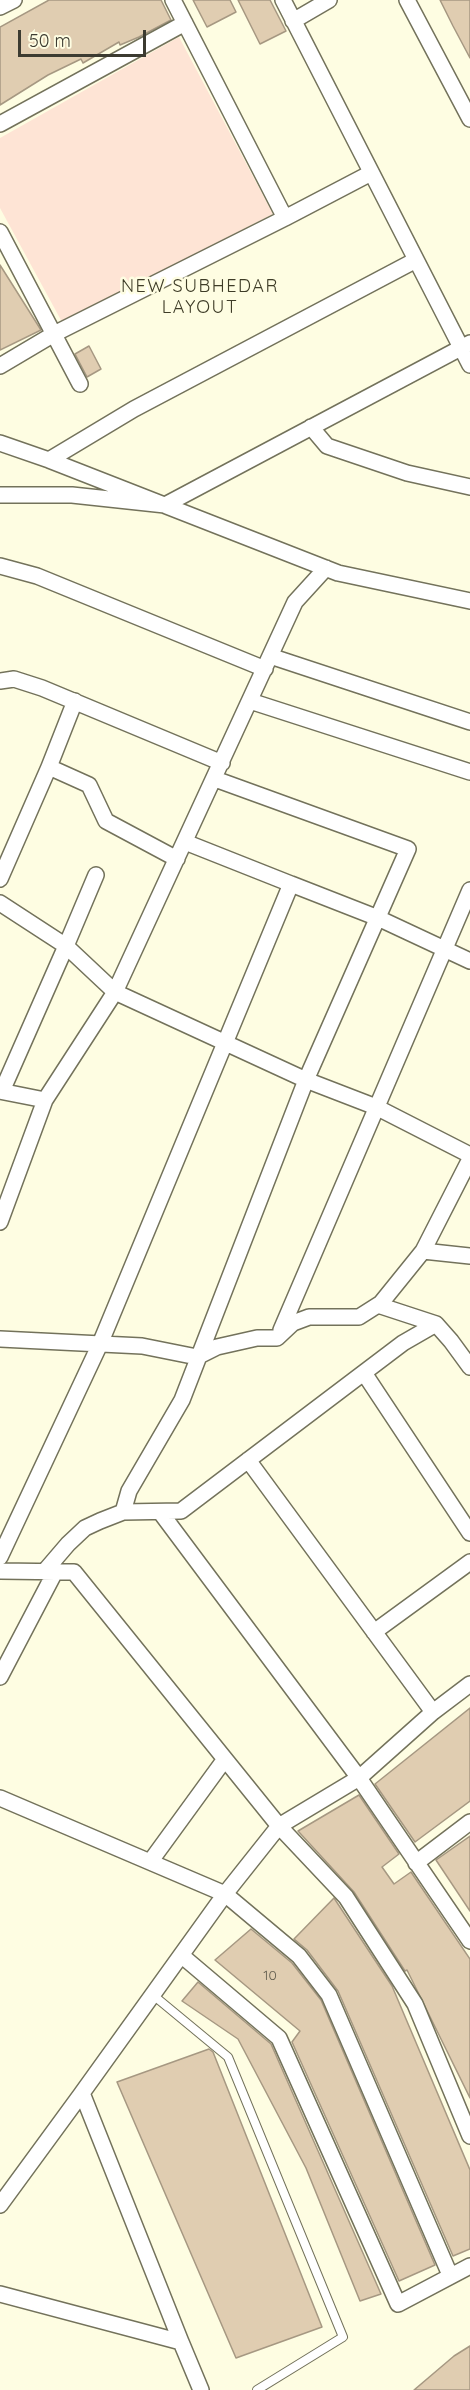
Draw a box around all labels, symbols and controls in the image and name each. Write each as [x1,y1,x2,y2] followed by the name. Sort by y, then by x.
[21,18,148,56] scale bar
[29,29,71,52] text: 50 m
[121,276,279,318] district label: NEW SUBHEDAR LAYOUT
[263,1968,277,1984] house number: 10

